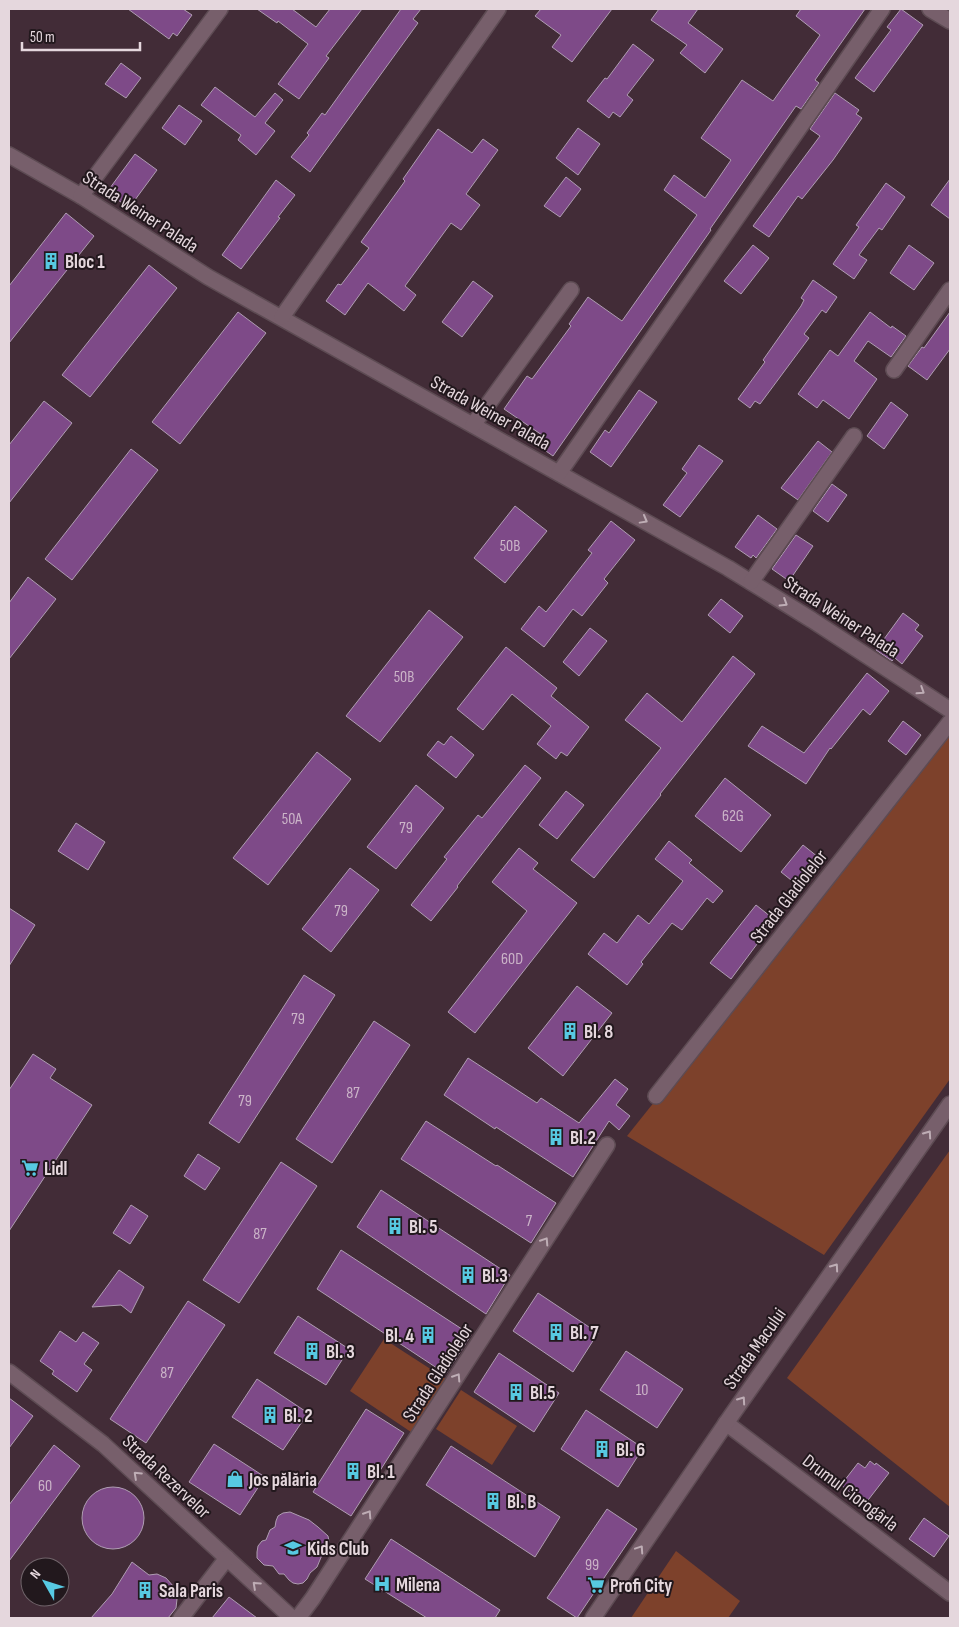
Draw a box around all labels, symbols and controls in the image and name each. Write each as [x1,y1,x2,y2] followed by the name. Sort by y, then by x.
[22,20,140,52] scale bar
[30,28,55,47] text: 50 m
[78,166,202,258] street label: Strada Weiner Palada
[41,251,61,271] building icon: Bloc 1
[65,251,105,274] place label: Bloc 1
[426,371,554,456] street label: Strada Weiner Palada
[639,514,648,524] one-way arrow
[500,537,520,556] house number: 50B
[779,571,903,663] street label: Strada Weiner Palada
[779,596,788,606] one-way arrow
[394,668,414,687] house number: 50B
[916,684,925,694] one-way arrow
[722,807,744,826] house number: 62G
[282,810,302,829] house number: 50A
[399,819,413,838] house number: 79
[746,845,833,948] street label: Strada Gladiolelor
[334,902,348,921] house number: 79
[501,950,523,969] house number: 60D
[291,1010,305,1029] house number: 79
[560,1021,580,1041] building icon: Bl. 8
[584,1021,613,1044] place label: Bl. 8
[346,1084,360,1103] house number: 87
[238,1092,252,1111] house number: 79
[546,1127,566,1147] building icon: Bl.2
[570,1127,596,1150] place label: Bl.2
[922,1131,932,1140] one-way arrow
[20,1158,40,1178] supermarket icon: Lidl
[44,1158,67,1181] place label: Lidl
[526,1212,533,1231] house number: 7
[385,1216,405,1236] building icon: Bl. 5
[409,1216,438,1239] place label: Bl. 5
[253,1225,267,1244] house number: 87
[539,1237,549,1246] one-way arrow
[829,1263,838,1273] one-way arrow
[458,1265,478,1285] building icon: Bl.3
[482,1265,508,1288] place label: Bl.3
[719,1304,792,1394] street label: Strada Macului
[398,1319,479,1426] street label: Strada Gladiolelor
[546,1322,566,1342] building icon: Bl. 7
[570,1322,599,1345] place label: Bl. 7
[385,1325,414,1348] place label: Bl. 4
[418,1325,438,1345] building icon: Bl. 4
[302,1341,322,1361] building icon: Bl. 3
[326,1341,355,1364] place label: Bl. 3
[160,1364,174,1383] house number: 87
[451,1374,460,1383] one-way arrow
[636,1381,648,1400] house number: 10
[506,1382,526,1402] building icon: Bl.5
[530,1382,556,1405] place label: Bl.5
[736,1397,745,1406] one-way arrow
[260,1405,280,1425] building icon: Bl. 2
[284,1405,313,1428] place label: Bl. 2
[117,1430,215,1524] street label: Strada Rezervelor
[592,1439,612,1459] building icon: Bl. 6
[616,1439,645,1462] place label: Bl. 6
[798,1450,903,1537] street label: Drumul Ciorogârla
[343,1461,363,1481] building icon: Bl. 1
[367,1461,395,1484] place label: Bl. 1
[225,1469,245,1489] shop icon: Jos pălăria
[248,1469,317,1492] place label: Jos pălăria
[133,1472,142,1481] one-way arrow
[38,1477,52,1496] house number: 60
[483,1491,503,1511] building icon: Bl. B
[507,1491,536,1514] place label: Bl. B
[362,1510,372,1519] one-way arrow
[283,1538,303,1558] school or university icon: Kids Club
[307,1538,369,1561] place label: Kids Club
[634,1545,643,1555] one-way arrow
[585,1556,599,1575] house number: 99
[20,1557,70,1607] north arrow
[26,1566,44,1582] text: N
[372,1574,392,1594] hospital icon: Milena
[396,1574,440,1597] place label: Milena
[586,1575,606,1595] supermarket icon: Profi City
[610,1575,672,1598] place label: Profi City
[135,1580,155,1600] building icon: Sala Paris
[159,1580,223,1603] place label: Sala Paris
[253,1582,262,1591] one-way arrow

